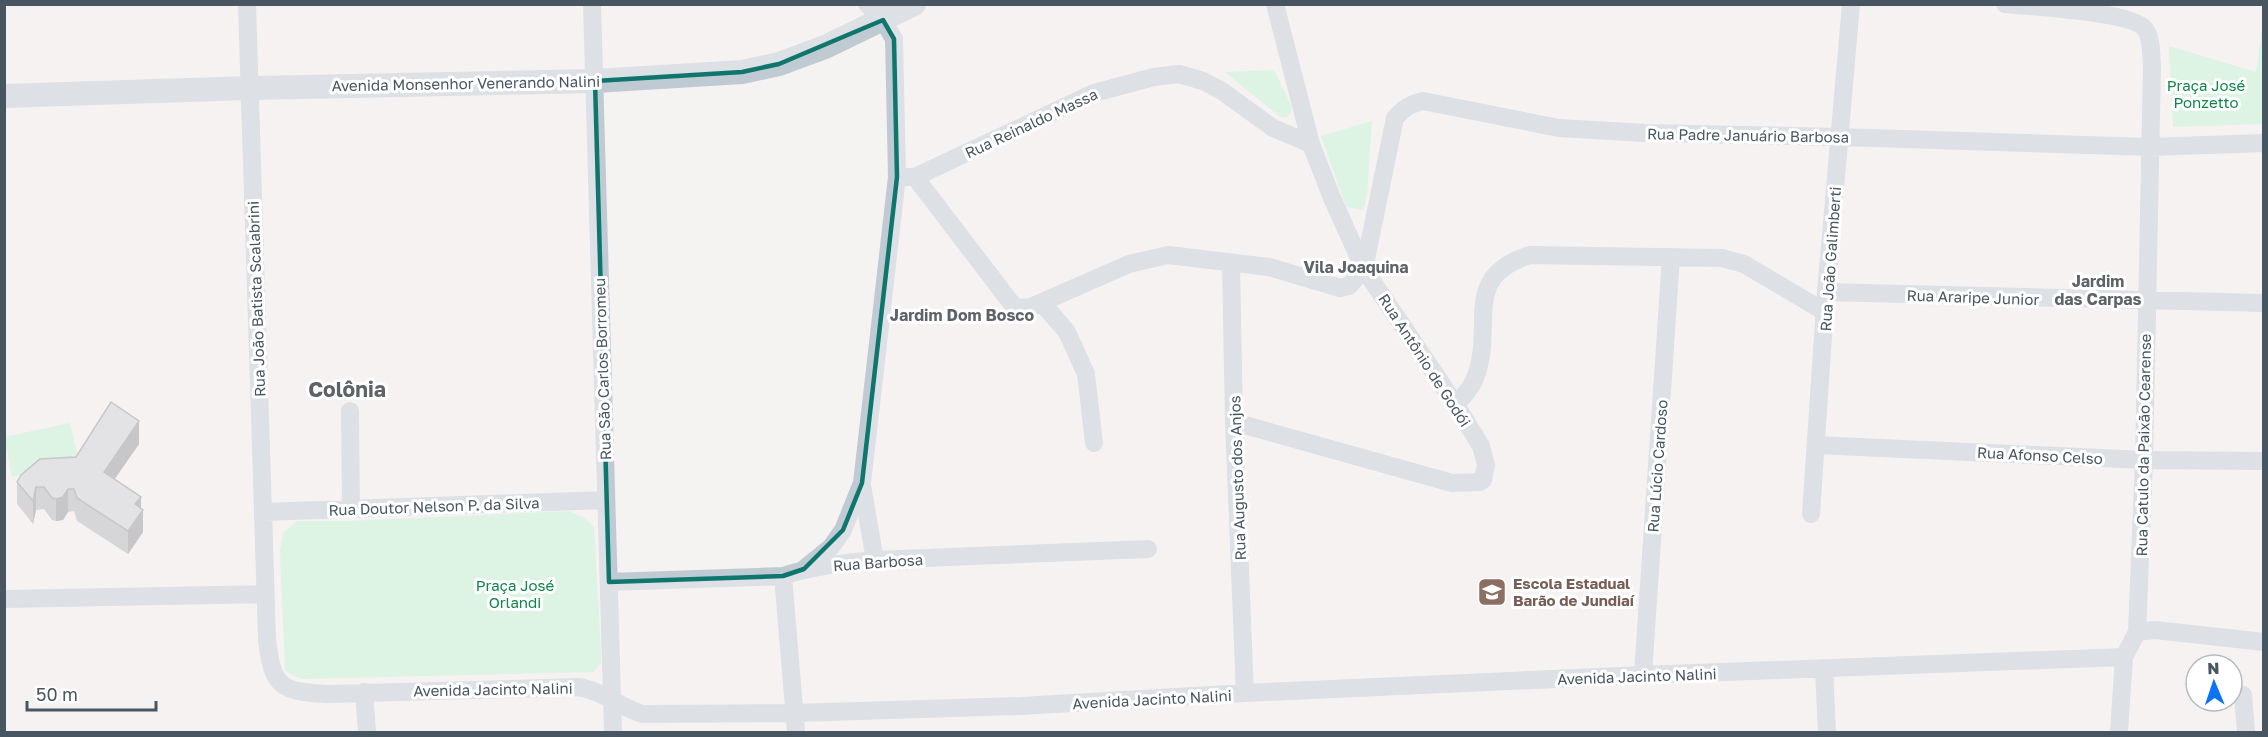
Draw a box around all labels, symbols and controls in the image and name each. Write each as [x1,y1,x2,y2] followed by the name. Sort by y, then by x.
[332,72,600,94] street label: Avenida Monsenhor Venerando Nalini
[2167,76,2245,111] park label: Praça José Ponzetto
[962,84,1100,162] street label: Rua Reinaldo Massa
[1647,124,1849,146] street label: Rua Padre Januário Barbosa
[1816,186,1844,332] street label: Rua João Galimberti
[244,201,268,397] street label: Rua João Batista Scalabrini
[1303,257,1409,277] district label: Vila Joaquina
[2054,271,2142,309] district label: Jardim das Carpas
[590,277,614,461] street label: Rua São Carlos Borromeu
[1906,286,2040,308] street label: Rua Araripe Junior
[1375,290,1475,430] street label: Rua Antônio de Godói
[890,305,1035,325] district label: Jardim Dom Bosco
[2132,333,2154,557] street label: Rua Catulo da Paixão Cearense
[308,376,386,402] district label: Colônia
[1225,395,1249,561] street label: Rua Augusto dos Anjos
[1643,399,1671,533] street label: Rua Lúcio Cardoso
[1977,443,2103,467] street label: Rua Afonso Celso
[328,493,540,519] street label: Rua Doutor Nelson P. da Silva
[832,550,924,574] street label: Rua Barbosa
[1513,574,1636,609] place label: Escola Estadual Barão de Jundiaí
[476,576,554,611] park label: Praça José Orlandi
[1476,576,1508,608] school or university icon: Escola Estadual Barão de Jundiaí
[2184,653,2244,713] north arrow
[2207,658,2220,678] text: N
[1557,664,1717,688] street label: Avenida Jacinto Nalini
[27,674,156,712] scale bar
[413,679,573,699] street label: Avenida Jacinto Nalini
[36,683,78,705] text: 50 m
[1072,686,1232,712] street label: Avenida Jacinto Nalini

